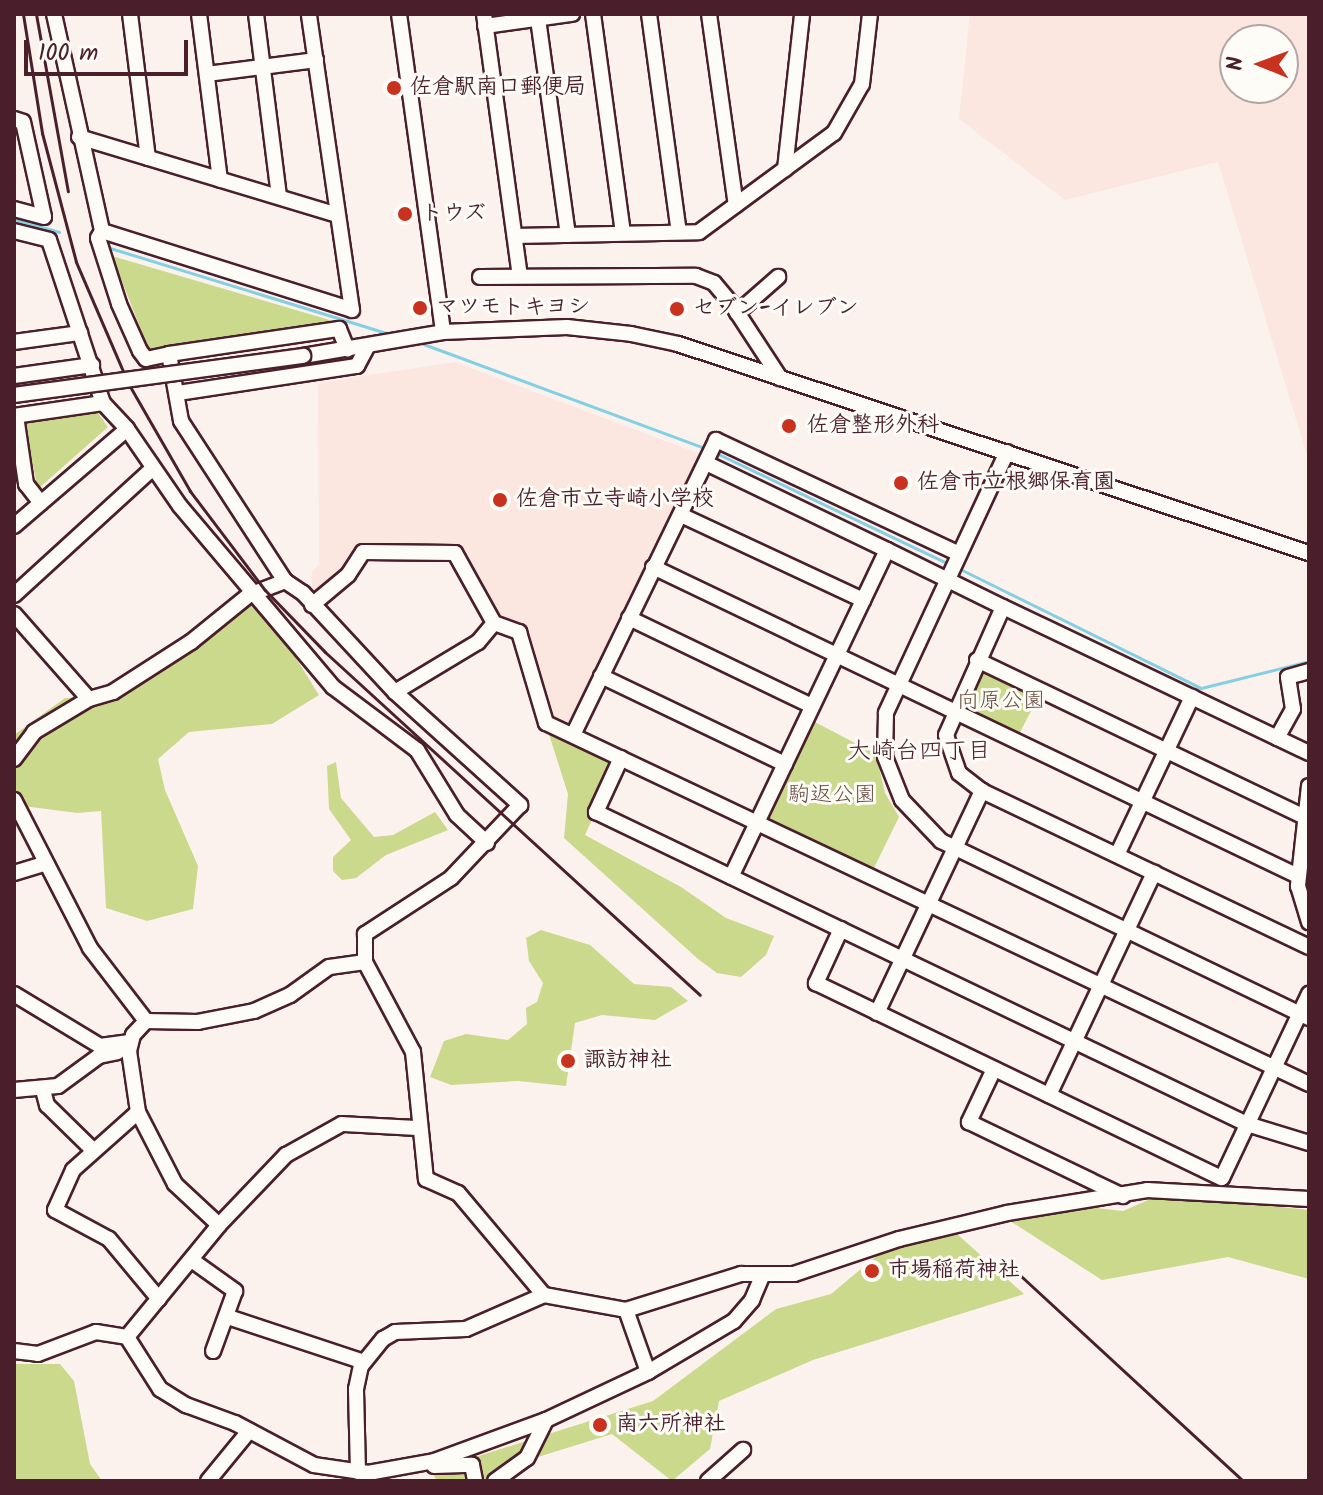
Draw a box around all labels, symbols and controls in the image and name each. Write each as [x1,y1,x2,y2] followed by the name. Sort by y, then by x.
[28,24,192,74] scale bar
[1219,24,1299,104] north arrow
[38,34,98,73] text: 100 m
[1219,56,1254,71] text: N
[410,75,586,101] place label: 佐倉駅南口郵便局
[385,79,403,97] marker: 佐倉駅南口郵便局
[421,201,487,227] place label: トウズ
[396,205,414,223] marker: トウズ
[436,295,590,321] place label: マツモトキヨシ
[693,296,859,322] place label: セブン-イレブン
[411,299,429,317] marker: マツモトキヨシ
[668,300,686,318] marker: セブン-イレブン
[807,413,939,439] place label: 佐倉整形外科
[778,415,800,437] marker: 佐倉整形外科
[917,470,1115,496] place label: 佐倉市立根郷保育園
[892,474,910,492] marker: 佐倉市立根郷保育園
[516,487,714,513] place label: 佐倉市立寺崎小学校
[491,491,509,509] marker: 佐倉市立寺崎小学校
[957,689,1045,715] park label: 向原公園
[847,738,991,766] district label: 大崎台四丁目
[788,783,876,809] park label: 駒返公園
[584,1048,672,1074] place label: 諏訪神社
[559,1052,577,1070] marker: 諏訪神社
[888,1258,1020,1284] place label: 市場稲荷神社
[863,1262,881,1280] marker: 市場稲荷神社
[616,1412,726,1438] place label: 南六所神社
[591,1416,609,1434] marker: 南六所神社

